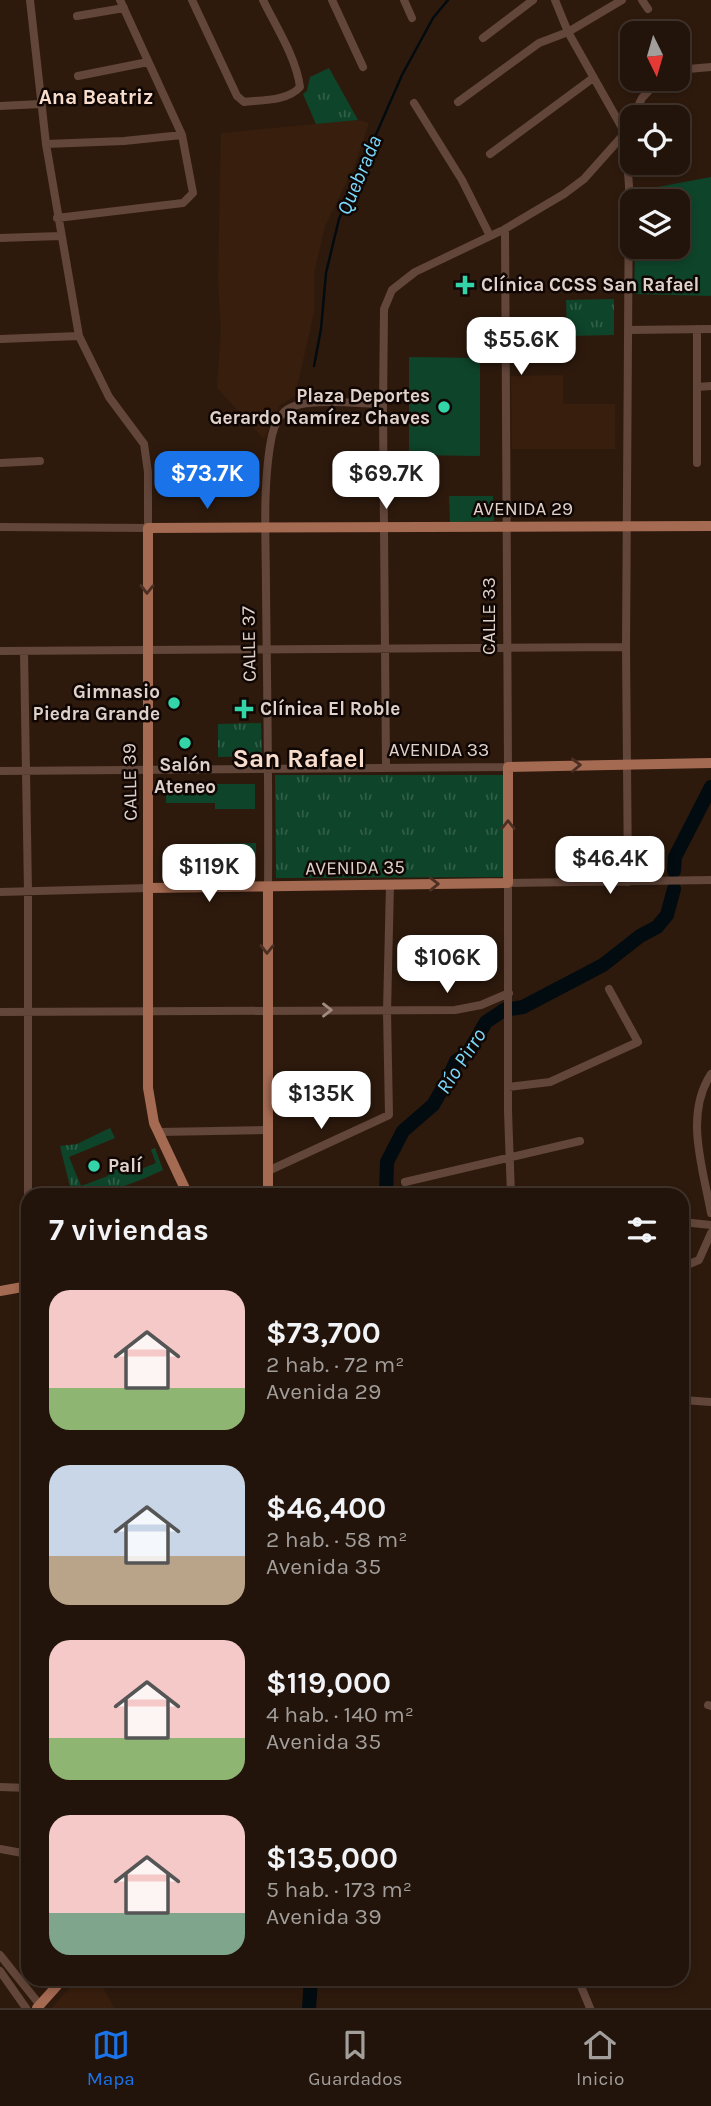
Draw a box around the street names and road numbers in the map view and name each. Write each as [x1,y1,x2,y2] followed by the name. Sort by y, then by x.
[473,498,573,520] street label: AVENIDA 29
[478,577,500,655] street label: CALLE 33
[237,606,261,682] street label: CALLE 37
[389,739,489,761] street label: AVENIDA 33
[118,743,142,821] street label: CALLE 39
[305,856,405,880] street label: AVENIDA 35

